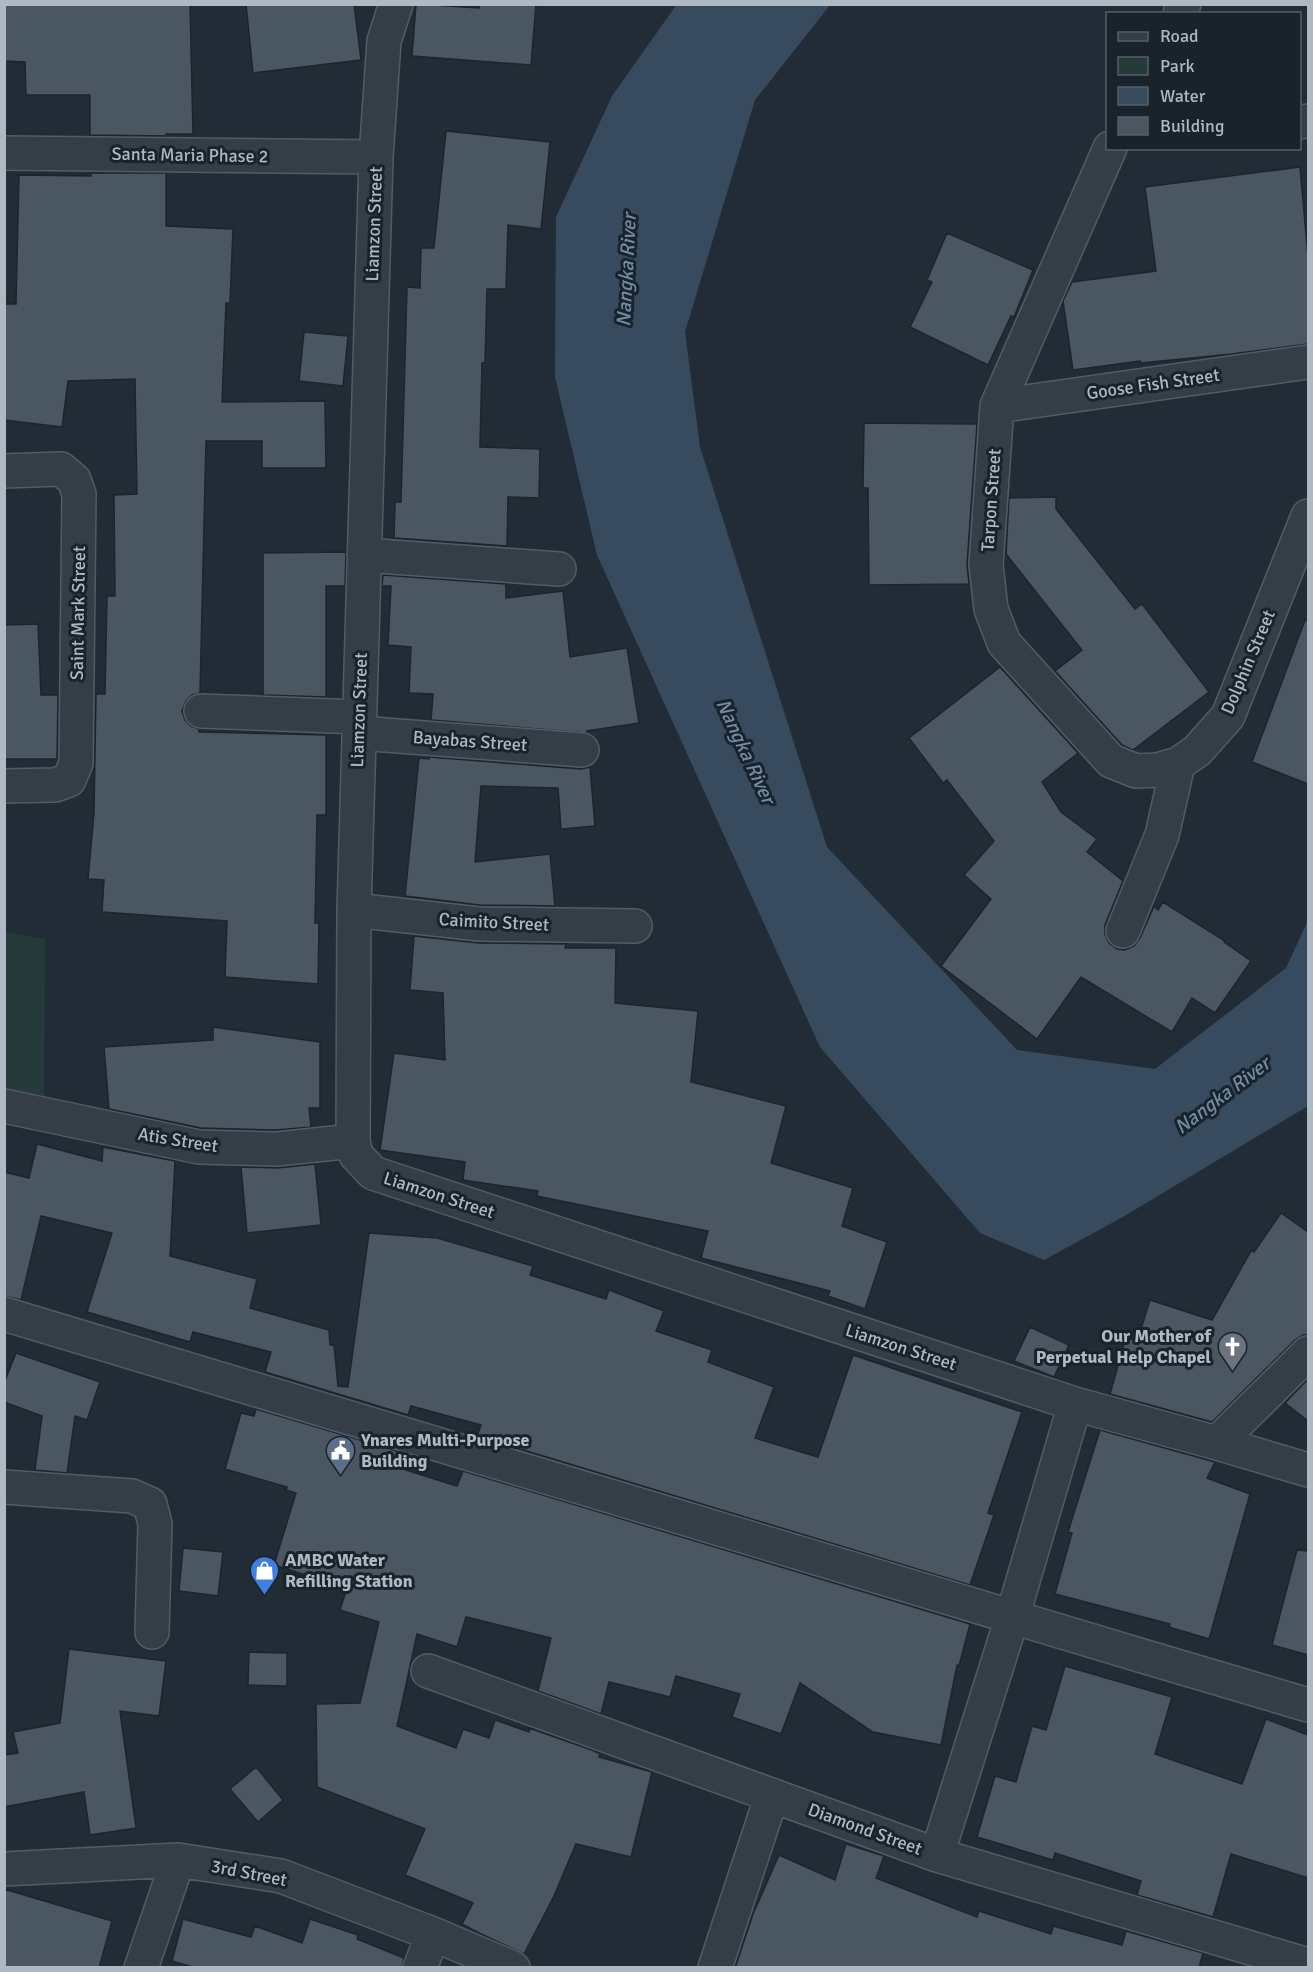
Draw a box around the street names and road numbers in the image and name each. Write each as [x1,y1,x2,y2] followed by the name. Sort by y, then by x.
[112,143,268,167] street label: Santa Maria Phase 2
[361,166,387,282] street label: Liamzon Street
[1085,364,1221,404] street label: Goose Fish Street
[976,448,1006,552] street label: Tarpon Street
[66,546,90,680] street label: Saint Mark Street
[1216,607,1280,717] street label: Dolphin Street
[346,652,372,768] street label: Liamzon Street
[412,726,528,756] street label: Bayabas Street
[438,908,550,936] street label: Caimito Street
[136,1123,220,1157] street label: Atis Street
[381,1167,497,1223] street label: Liamzon Street
[843,1319,959,1375] street label: Liamzon Street
[805,1798,925,1860] street label: Diamond Street
[209,1855,289,1891] street label: 3rd Street

